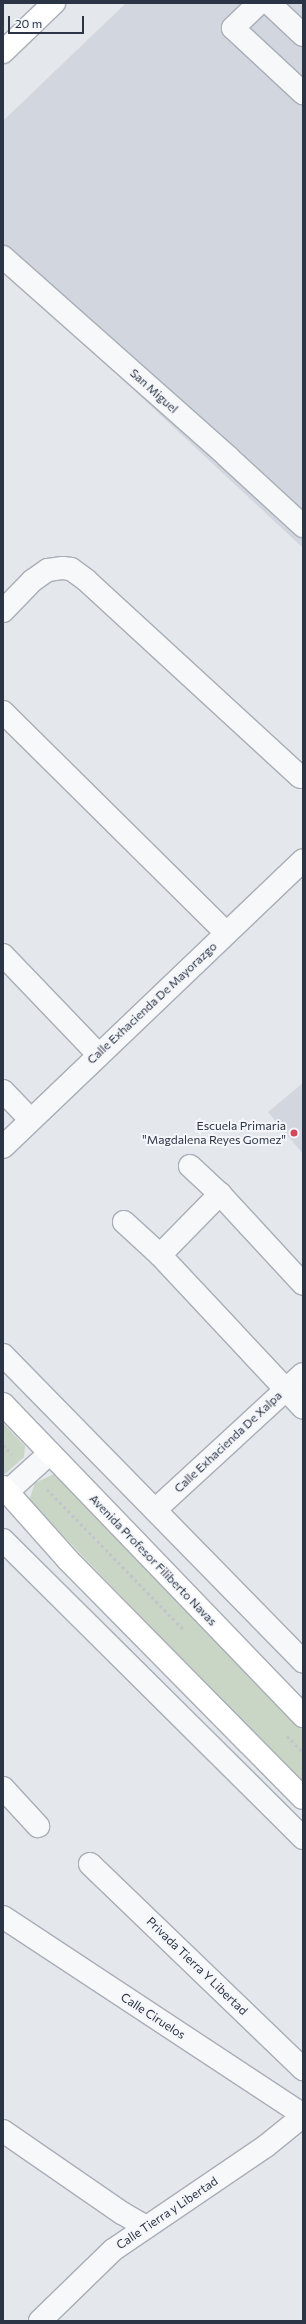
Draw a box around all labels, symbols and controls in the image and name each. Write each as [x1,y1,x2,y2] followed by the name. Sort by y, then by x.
[10,8,86,34] scale bar
[15,16,42,30] text: 20 m
[127,366,181,416] street label: San Miguel
[84,939,220,1067] street label: Calle Exhacienda De Mayorazgo
[142,1119,286,1147] place label: Escuela Primaria "Magdalena Reyes Gomez"
[289,1128,299,1138] marker: Escuela Primaria "Magdalena Reyes Gomez"
[171,1388,285,1496] street label: Calle Exhacienda De Xalpa
[86,1491,220,1629] street label: Avenida Profesor Filiberto Navas
[144,1914,250,2018] street label: Privada Tierra Y Libertad
[118,1990,188,2042] street label: Calle Ciruelos
[114,2174,220,2252] street label: Calle Tierra y Libertad

